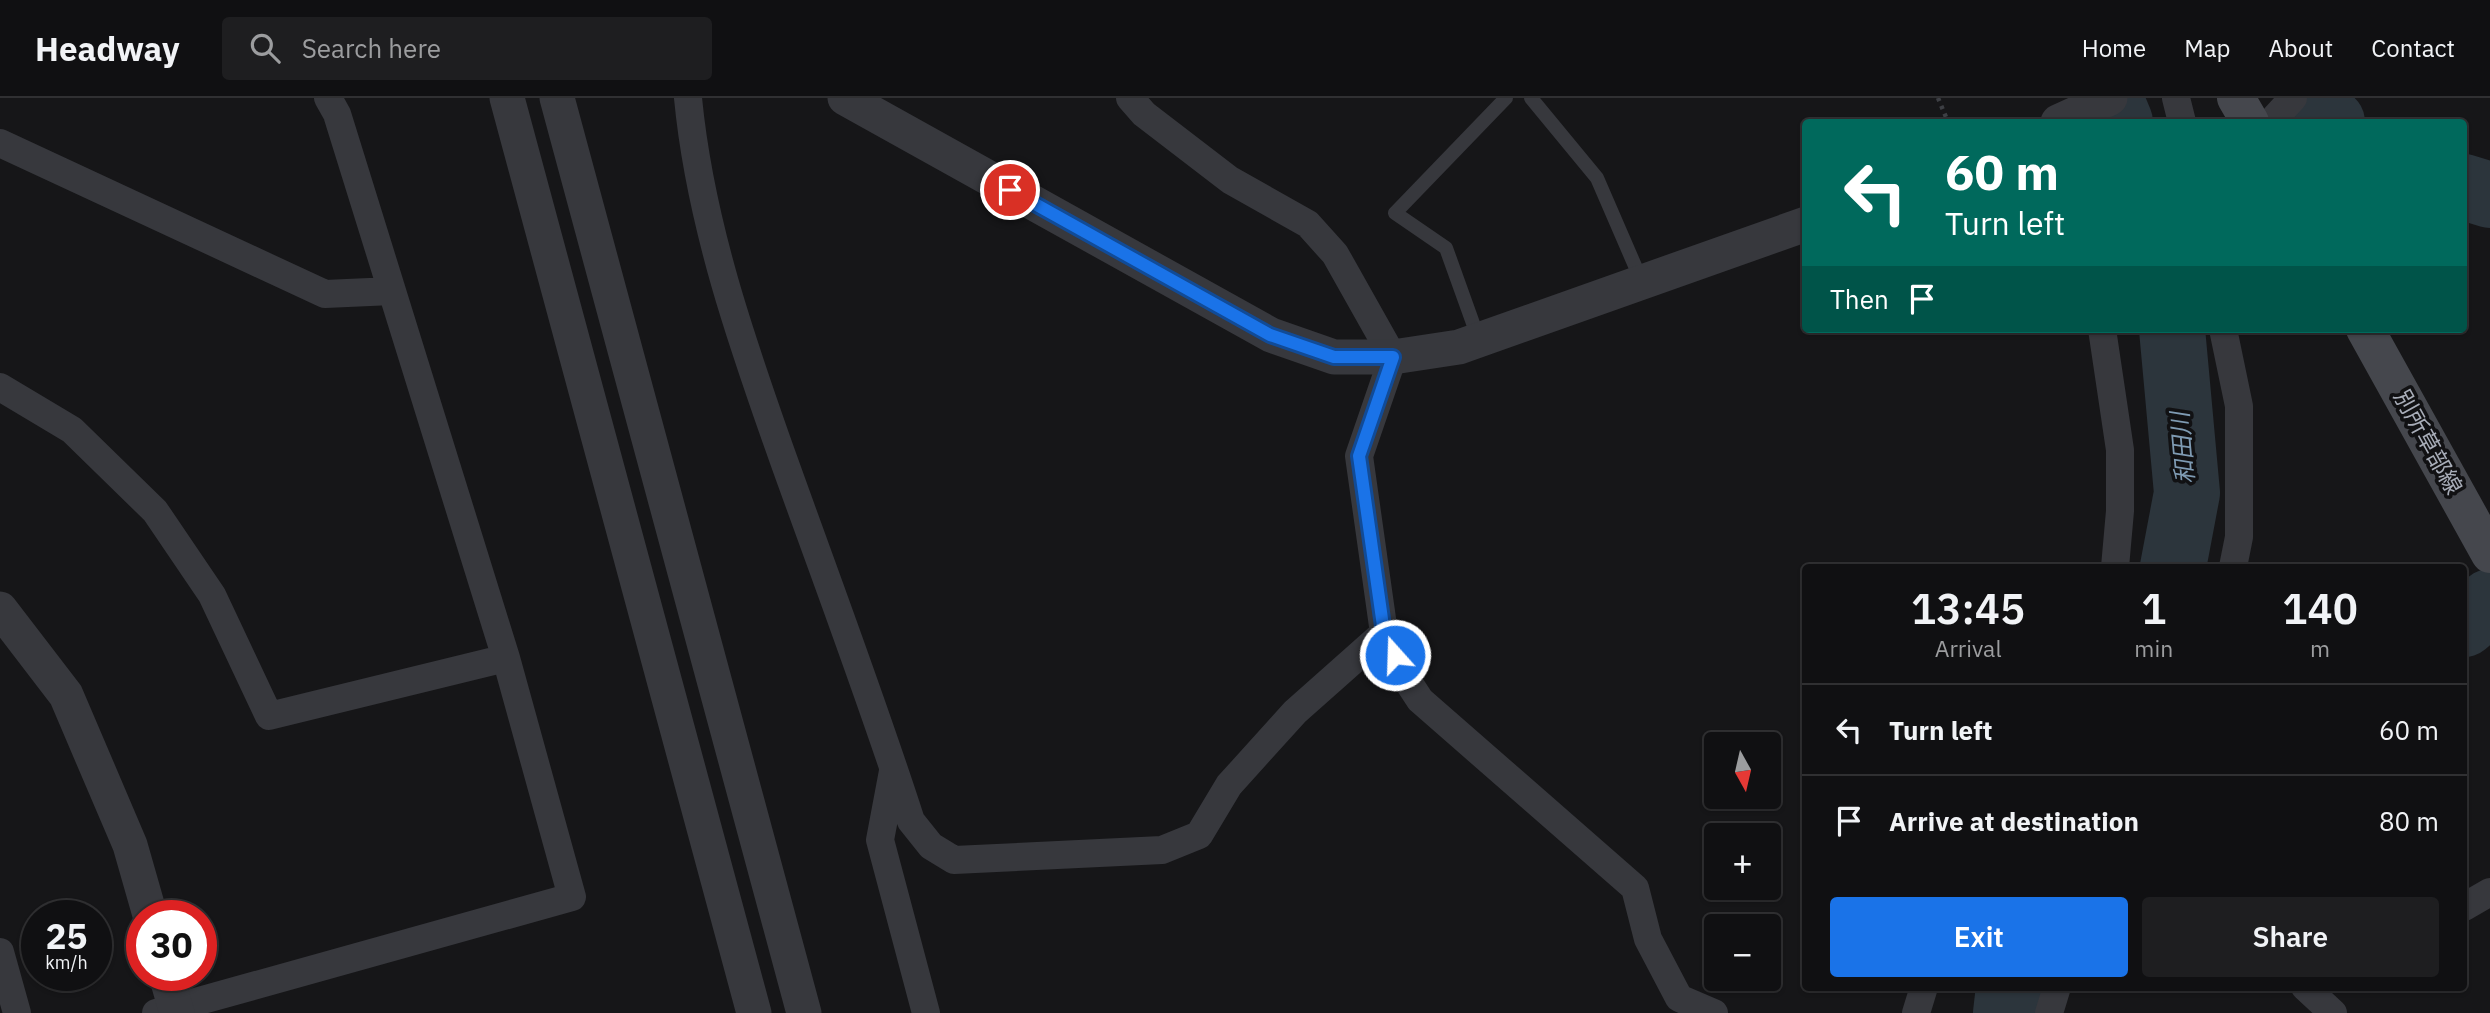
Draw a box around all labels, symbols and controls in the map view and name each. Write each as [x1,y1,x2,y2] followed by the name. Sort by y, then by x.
[222,17,712,80] search box
[35,27,180,70] text: Headway
[246,29,284,67] icon: search
[302,31,441,65] text: Search here
[2082,32,2146,64] text: Home
[2184,32,2230,64] text: Map
[2268,32,2333,64] text: About
[2371,32,2455,64] text: Contact
[1945,140,2059,203] text: 60 m
[1830,147,1921,238] icon: left
[980,160,1040,220] pin
[991,171,1029,209] icon: arrive
[1945,202,2065,244] text: Turn left
[1903,280,1941,318] icon: arrive
[1830,282,1889,316] text: Then
[2388,384,2470,499] street label: 別所草部線
[2163,408,2201,485] water label: 和田川
[1911,581,2025,636] text: 13:45
[2141,581,2166,636] text: 1
[2282,581,2358,636] text: 140
[1358,618,1432,692] position arrow
[1935,633,2002,663] text: Arrival
[2134,633,2173,663] text: min
[2310,633,2330,663] text: m
[1830,711,1868,749] icon: left
[1889,713,1992,747] text: Turn left
[2379,713,2439,747] text: 60 m
[1704,732,1782,808] north arrow
[1704,732,1781,991] map controls
[1830,802,1868,840] icon: arrive
[1889,804,2139,838] text: Arrive at destination
[2379,804,2439,838] text: 80 m
[1704,823,1781,900] button: +
[1830,897,2128,977] button: Exit
[2142,897,2439,977] button: Share
[126,900,217,991] speed limit sign: 30
[45,913,88,959] text: 25
[1704,914,1781,991] button: −
[45,951,88,974] text: km/h

